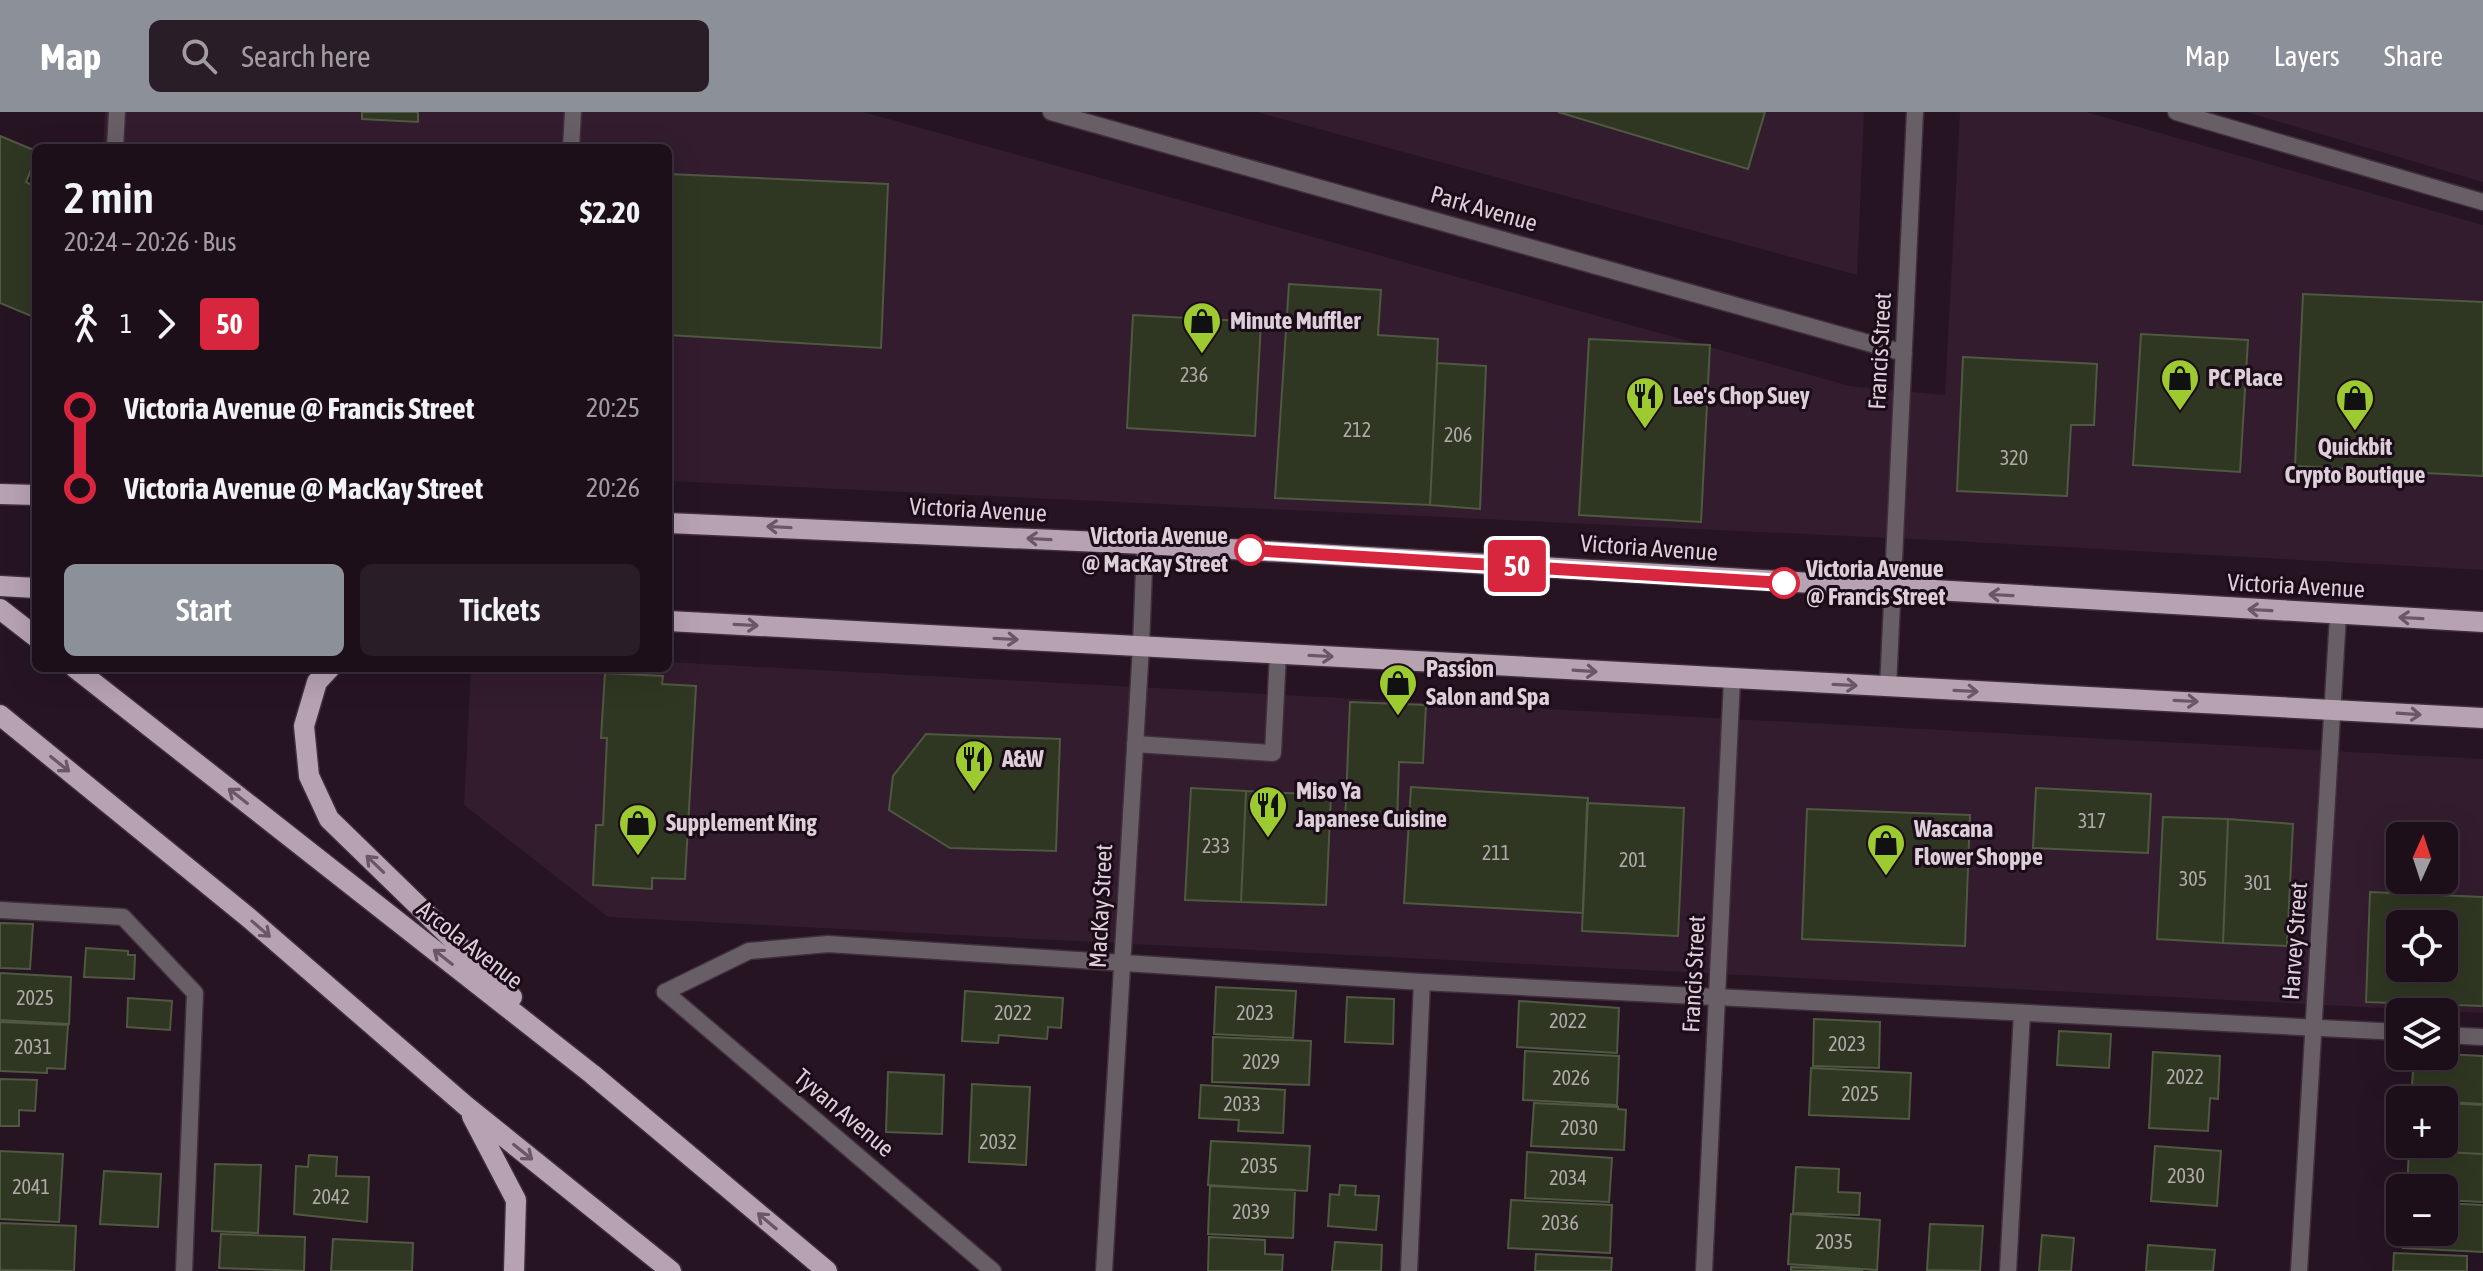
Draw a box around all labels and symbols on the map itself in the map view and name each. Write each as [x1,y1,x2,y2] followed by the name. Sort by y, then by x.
[1428,180,1541,237] street label: Park Avenue
[1863,292,1896,410] street label: Francis Street
[1181,300,1223,355] shop icon: Minute Muffler
[1230,307,1361,334] place label: Minute Muffler
[2159,357,2201,412] shop icon: PC Place
[1180,363,1208,386] house number: 236
[2208,364,2283,391] place label: PC Place
[1624,375,1666,430] restaurant icon: Lee's Chop Suey
[2334,377,2376,432] shop icon: Quickbit Crypto Boutique
[1673,382,1810,409] place label: Lee's Chop Suey
[1343,418,1371,441] house number: 212
[1444,423,1472,446] house number: 206
[2285,433,2426,488] place label: Quickbit Crypto Boutique
[2000,446,2028,469] house number: 320
[909,492,1047,527] street label: Victoria Avenue
[766,520,793,535] one-way arrow
[1082,522,1228,577] place label: Victoria Avenue @ MacKay Street
[1579,529,1719,566] street label: Victoria Avenue
[1026,532,1053,547] one-way arrow
[1235,535,1265,565] marker: Victoria Avenue @ MacKay Street
[1481,540,1553,592] line badge: 50
[1805,555,1946,610] place label: Victoria Avenue @ Francis Street
[1769,568,1799,598] marker: Victoria Avenue @ Francis Street
[2227,568,2365,603] street label: Victoria Avenue
[1988,587,2015,602] one-way arrow
[2247,602,2274,617] one-way arrow
[2398,611,2425,626] one-way arrow
[732,618,759,633] one-way arrow
[992,632,1019,647] one-way arrow
[1307,648,1334,663] one-way arrow
[1426,655,1550,710] place label: Passion Salon and Spa
[1377,662,1419,717] shop icon: Passion Salon and Spa
[1571,664,1598,679] one-way arrow
[1831,678,1858,693] one-way arrow
[1952,684,1978,699] one-way arrow
[2172,694,2199,709] one-way arrow
[2395,706,2422,721] one-way arrow
[953,738,995,793] restaurant icon: A&W
[1001,745,1044,772] place label: A&W
[50,755,71,773] one-way arrow
[1295,777,1447,832] place label: Miso Ya Japanese Cuisine
[1247,784,1289,839] restaurant icon: Miso Ya Japanese Cuisine
[228,788,249,805] one-way arrow
[617,802,659,857] shop icon: Supplement King
[666,809,817,836] place label: Supplement King
[2078,809,2106,832] house number: 317
[1913,815,2043,870] place label: Wascana Flower Shoppe
[1865,822,1907,877] shop icon: Wascana Flower Shoppe
[2386,822,2458,894] north arrow
[1202,834,1230,857] house number: 233
[1482,841,1510,864] house number: 211
[1084,843,1117,969] street label: MacKay Street
[1619,848,1647,871] house number: 201
[365,855,385,874] one-way arrow
[2179,867,2207,890] house number: 305
[2244,871,2272,894] house number: 301
[2277,881,2312,1001] street label: Harvey Street
[412,895,528,994] street label: Arcola Avenue
[1677,915,1710,1033] street label: Francis Street
[251,920,271,938] one-way arrow
[433,948,454,966] one-way arrow
[16,986,54,1009] house number: 2025
[994,1001,1032,1024] house number: 2022
[1236,1001,1274,1024] house number: 2023
[1549,1009,1587,1032] house number: 2022
[1828,1032,1866,1055] house number: 2023
[14,1035,52,1058] house number: 2031
[1242,1050,1280,1073] house number: 2029
[789,1063,900,1162] street label: Tyvan Avenue
[2166,1065,2204,1088] house number: 2022
[1552,1066,1590,1089] house number: 2026
[1841,1082,1879,1105] house number: 2025
[1223,1092,1261,1115] house number: 2033
[1560,1116,1598,1139] house number: 2030
[979,1130,1017,1153] house number: 2032
[513,1143,533,1161] one-way arrow
[1240,1154,1278,1177] house number: 2035
[2167,1164,2205,1187] house number: 2030
[1549,1166,1587,1189] house number: 2034
[12,1175,50,1198] house number: 2041
[312,1185,350,1208] house number: 2042
[1232,1200,1270,1223] house number: 2039
[1541,1211,1579,1234] house number: 2036
[758,1212,778,1230] one-way arrow
[1815,1230,1853,1253] house number: 2035

